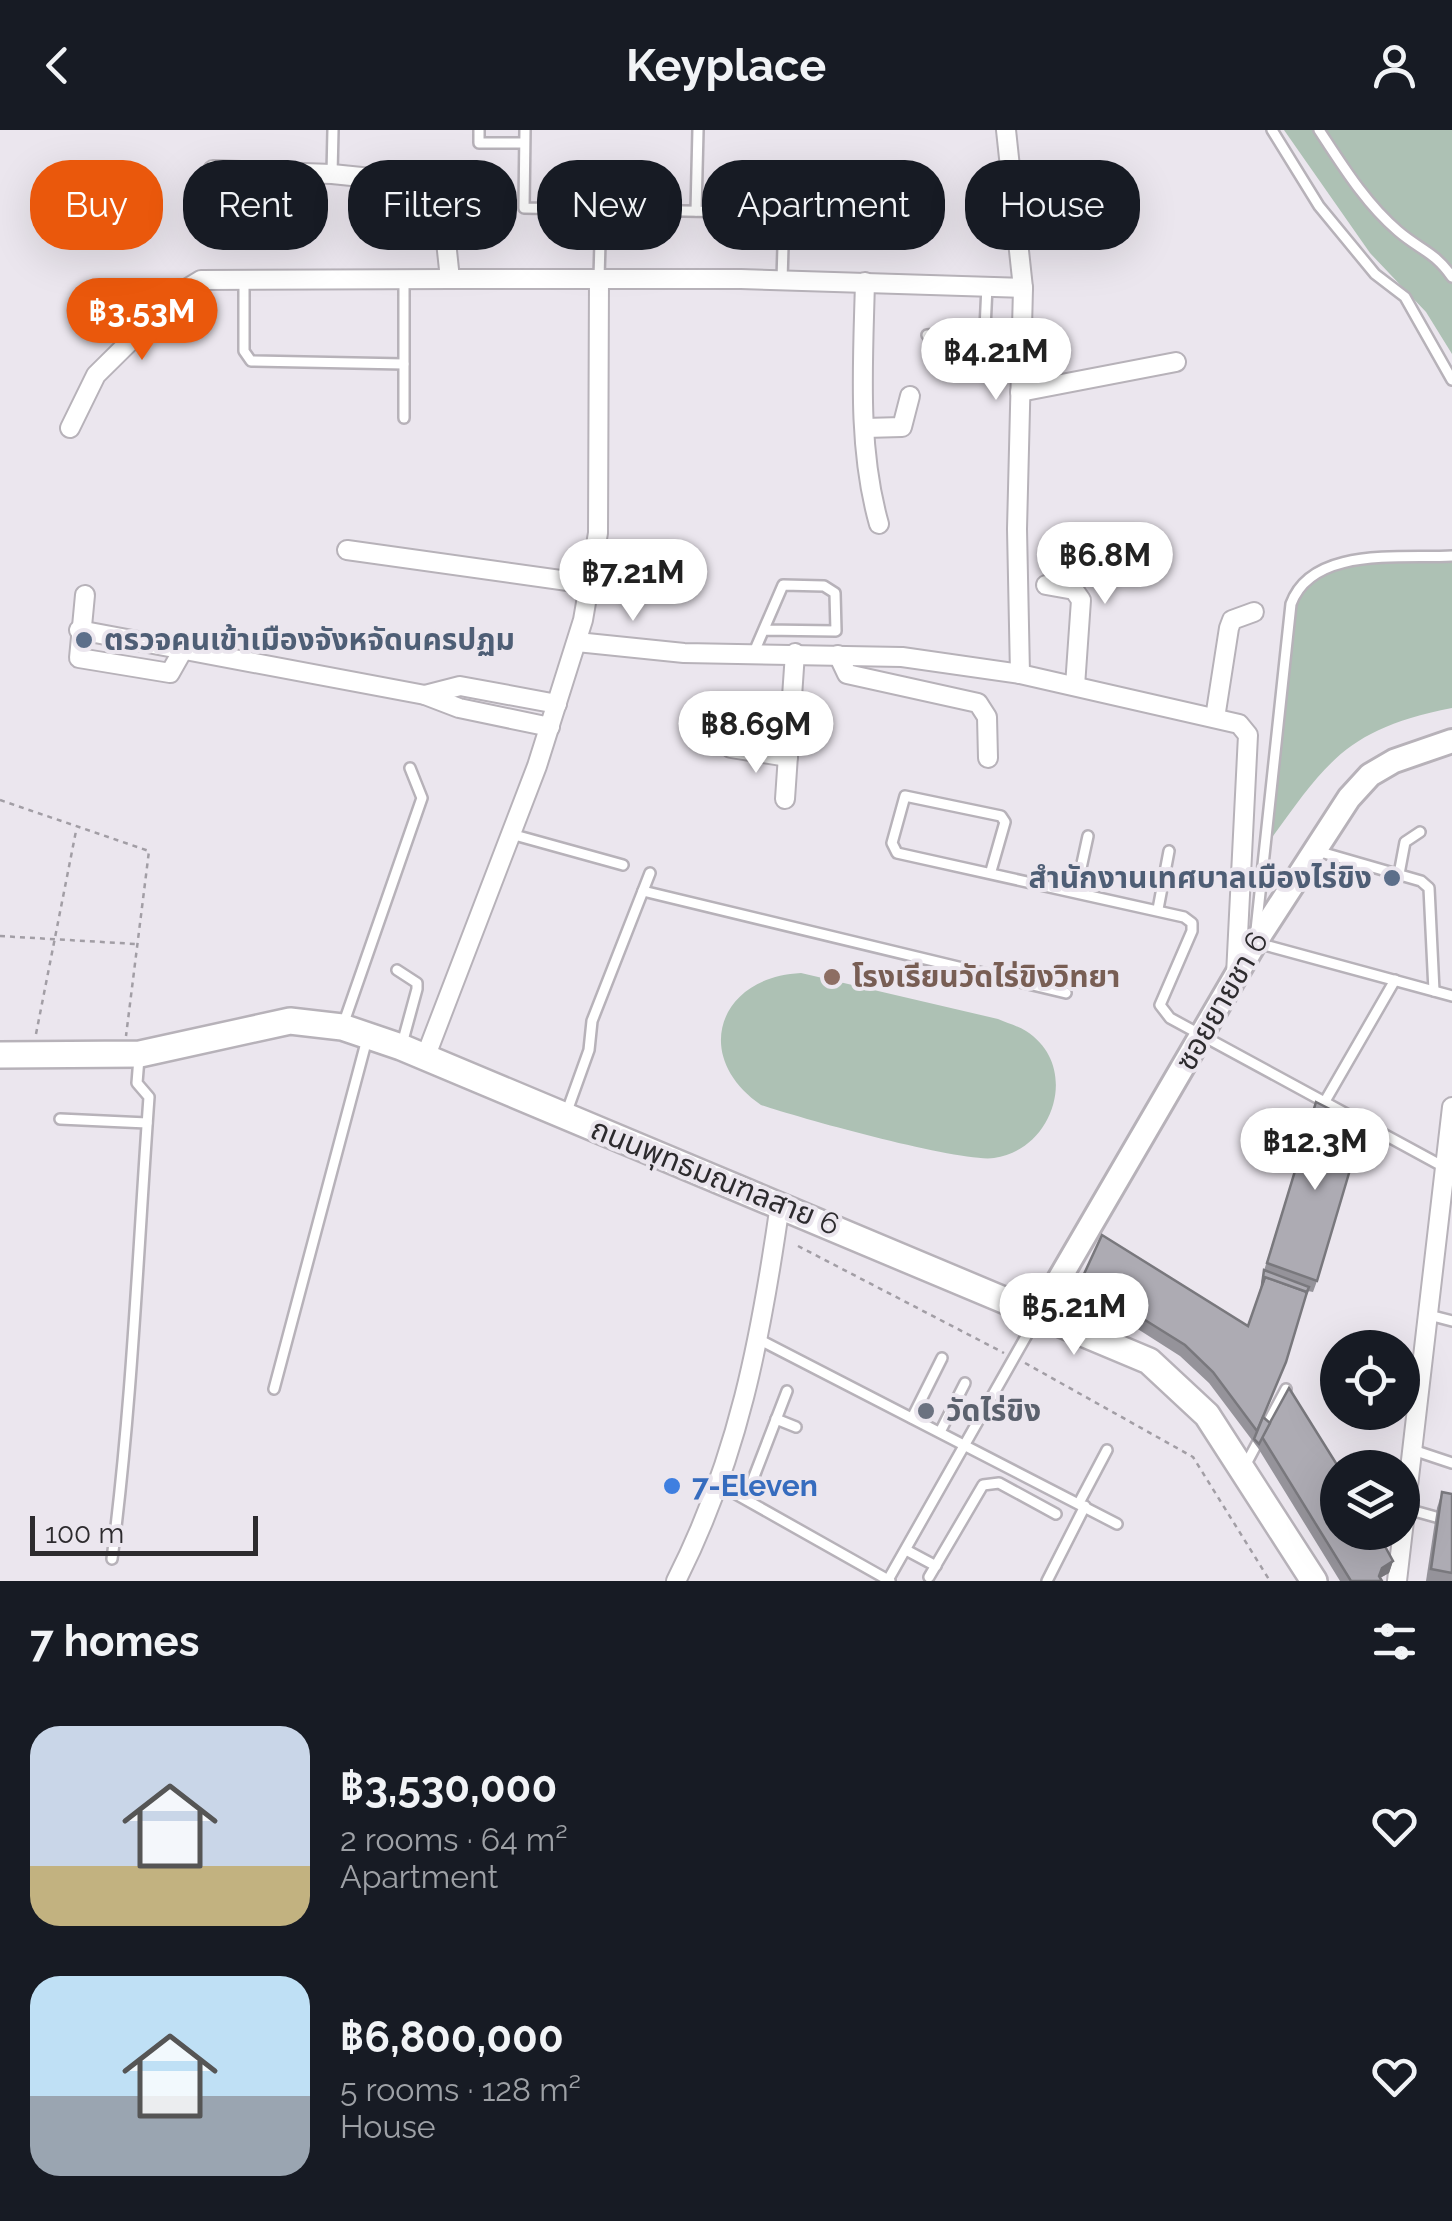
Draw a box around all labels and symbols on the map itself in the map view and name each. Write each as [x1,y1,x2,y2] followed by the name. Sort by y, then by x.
[61,278,223,363] pin: ฿3.53M
[915,318,1077,403] pin: ฿4.21M
[1035,522,1175,607] pin: ฿6.8M
[552,539,714,624] pin: ฿7.21M
[104,622,515,657] place label: ตรวจคนเข้าเมืองจังหจัดนครปฏม
[73,629,95,651] marker: ตรวจคนเข้าเมืองจังหจัดนครปฏม
[675,691,837,776] pin: ฿8.69M
[1029,860,1372,895] place label: สำนักงานเทศบาลเมืองไร่ขิง
[1381,867,1403,889] marker: สำนักงานเทศบาลเมืองไร่ขิง
[1168,925,1275,1076] street label: ซอยยายชา 6
[852,959,1120,994] place label: โรงเรียนวัดไร่ขิงวิทยา
[821,966,843,988] marker: โรงเรียนวัดไร่ขิงวิทยา
[1234,1108,1396,1193] pin: ฿12.3M
[586,1111,844,1243] street label: ถนนพุทธมณฑลสาย 6
[993,1273,1155,1358] pin: ฿5.21M
[946,1393,1041,1428] place label: วัดไร่ขิง
[915,1400,937,1422] marker: วัดไร่ขิง
[692,1468,818,1503] place label: 7-Eleven
[661,1475,683,1497] marker: 7-Eleven
[30,1511,258,1556] scale bar

